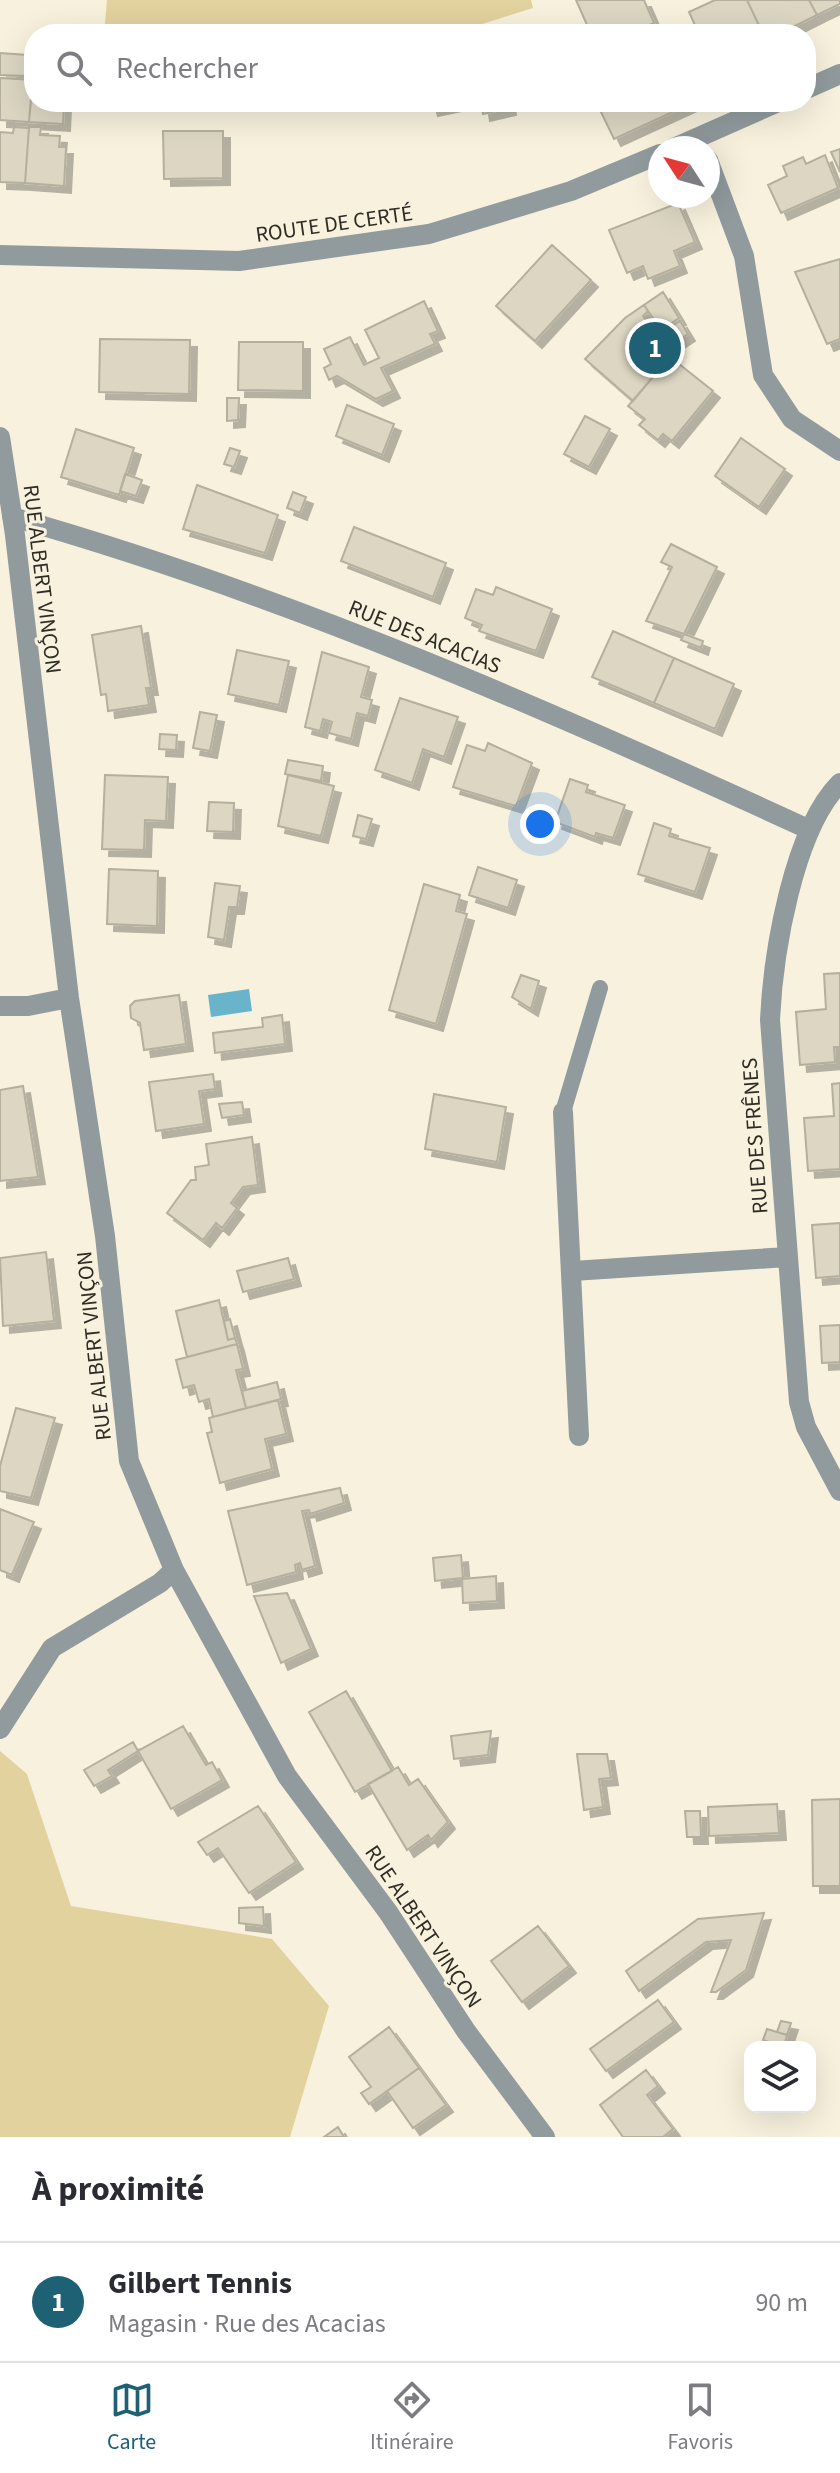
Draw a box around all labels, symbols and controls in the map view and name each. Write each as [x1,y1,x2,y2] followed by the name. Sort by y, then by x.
[24,24,816,112] search box
[52,46,96,90] icon: search
[116,47,258,90] text: Rechercher
[648,136,720,208] north arrow
[253,197,415,251] street label: ROUTE DE CERTÉ
[629,318,681,378] pin: 1
[15,483,69,676] street label: RUE ALBERT VINÇON
[344,592,506,682] street label: RUE DES ACACIAS
[520,804,560,844] your location
[734,1057,776,1215] street label: RUE DES FRÊNES
[68,1250,120,1442] street label: RUE ALBERT VINÇON
[357,1839,490,2014] street label: RUE ALBERT VINÇON
[744,2041,816,2113] map controls
[744,2041,816,2113] button: layers
[32,2165,204,2214] text: À proximité
[108,2262,292,2305] text: Gilbert Tennis
[51,2284,65,2321] text: 1
[755,2284,808,2321] text: 90 m
[108,2305,386,2342] text: Magasin · Rue des Acacias
[107,2378,156,2458] tab: Carte
[370,2378,454,2458] tab: Itinéraire
[667,2378,733,2458] tab: Favoris

